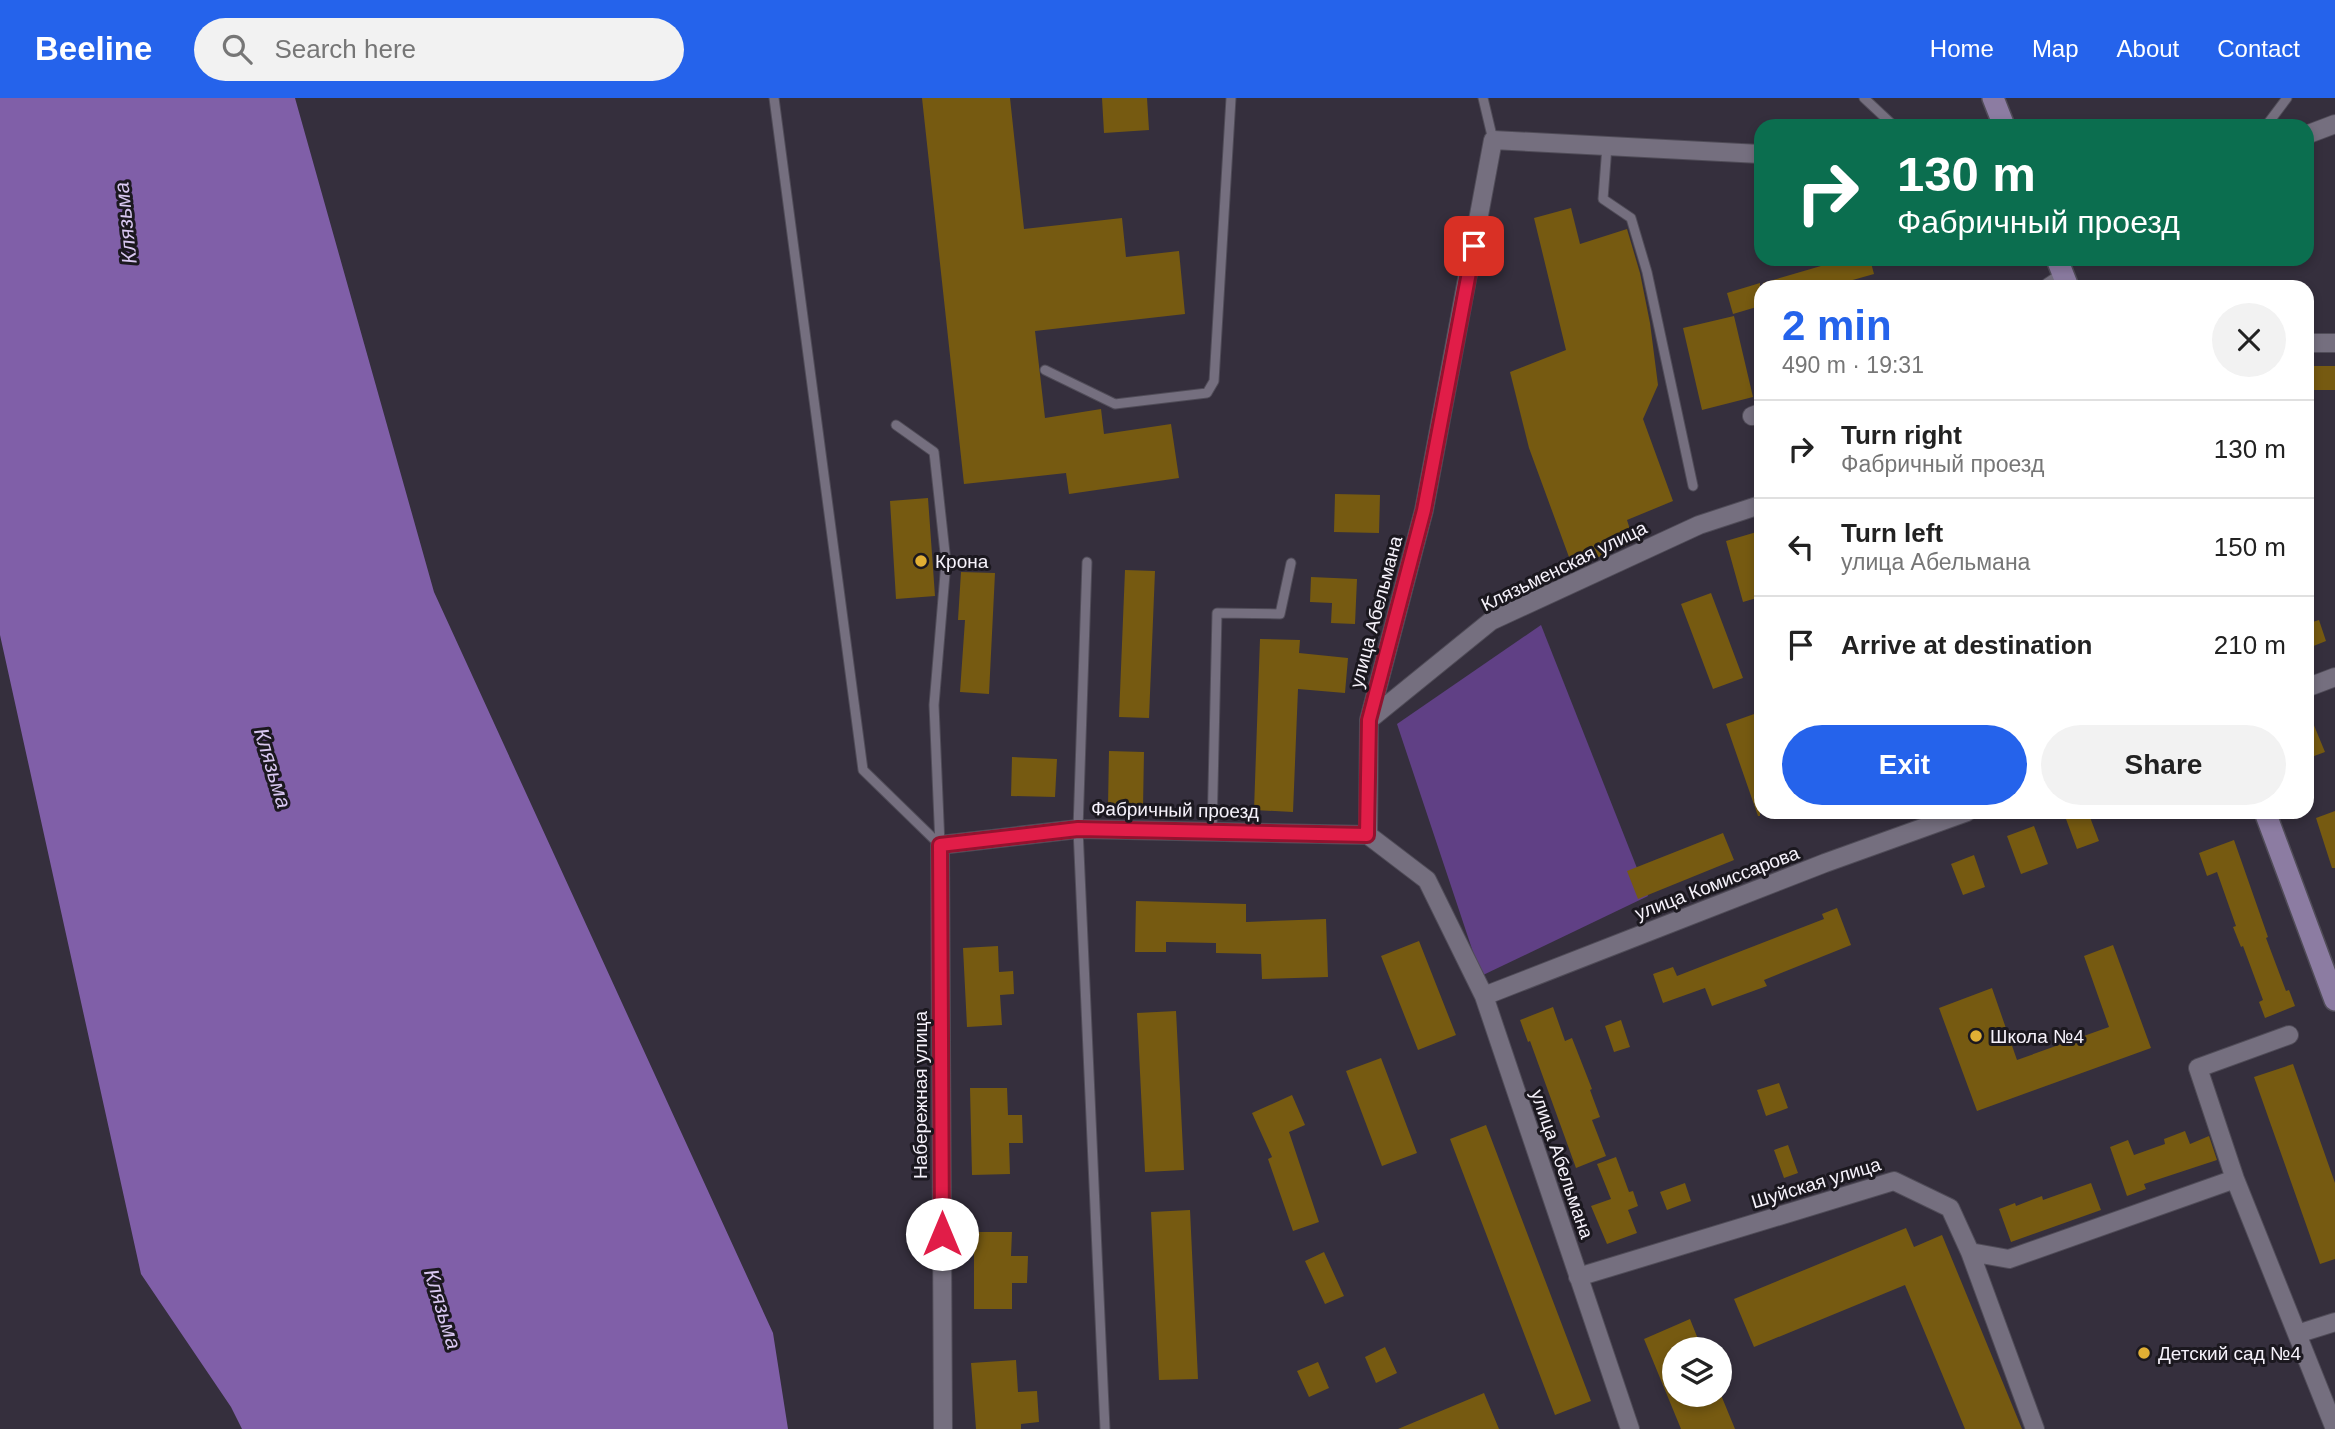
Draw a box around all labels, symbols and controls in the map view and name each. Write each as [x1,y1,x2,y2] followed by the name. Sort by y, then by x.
[194,18,684,81] search box
[35,30,152,67] text: Beeline
[218,30,256,68] icon: search
[274,34,416,64] text: Search here
[1930,35,1994,62] text: Home
[2032,35,2079,62] text: Map
[2117,35,2179,62] text: About
[2217,35,2300,62] text: Contact
[1782,147,1873,238] icon: right
[1897,147,2036,201] text: 130 m
[109,181,141,265] water label: Клязьма
[1897,204,2180,240] text: Фабричный проезд
[1444,216,1504,276] pin
[1455,227,1493,265] icon: arrive
[1782,302,1892,349] text: 2 min
[2212,303,2286,377] button: close
[1782,352,1924,378] text: 490 m · 19:31
[1841,420,1962,450] text: Turn right
[1782,430,1820,468] icon: right
[2214,434,2286,464] text: 130 m
[1841,451,2044,477] text: Фабричный проезд
[1478,517,1651,615] street label: Клязьменская улица
[1841,518,1943,548] text: Turn left
[1782,528,1820,566] icon: left
[2214,532,2286,562] text: 150 m
[1346,533,1407,690] street label: улица Абельмана
[1841,549,2030,575] text: улица Абельмана
[935,551,989,572] place label: Крона
[913,553,929,569] marker: Крона
[1782,626,1820,664] icon: arrive
[1841,630,2092,660] text: Arrive at destination
[2214,630,2286,660] text: 210 m
[250,725,296,811] water label: Клязьма
[1782,725,2027,805] button: Exit
[2041,725,2286,805] button: Share
[1091,798,1259,822] street label: Фабричный проезд
[1632,842,1802,924] street label: улица Комиссарова
[910,1011,931,1179] street label: Набережная улица
[1990,1026,2084,1047] place label: Школа №4
[1968,1028,1984,1044] marker: Школа №4
[1527,1087,1598,1242] street label: улица Абельмана
[1749,1153,1884,1213] street label: Шуйская улица
[905,1197,979,1271] position arrow
[420,1266,466,1352] water label: Клязьма
[1662,1337,1732,1407] map controls
[1662,1337,1732,1407] button: layers
[2158,1343,2301,1364] place label: Детский сад №4
[2136,1345,2152,1361] marker: Детский сад №4

